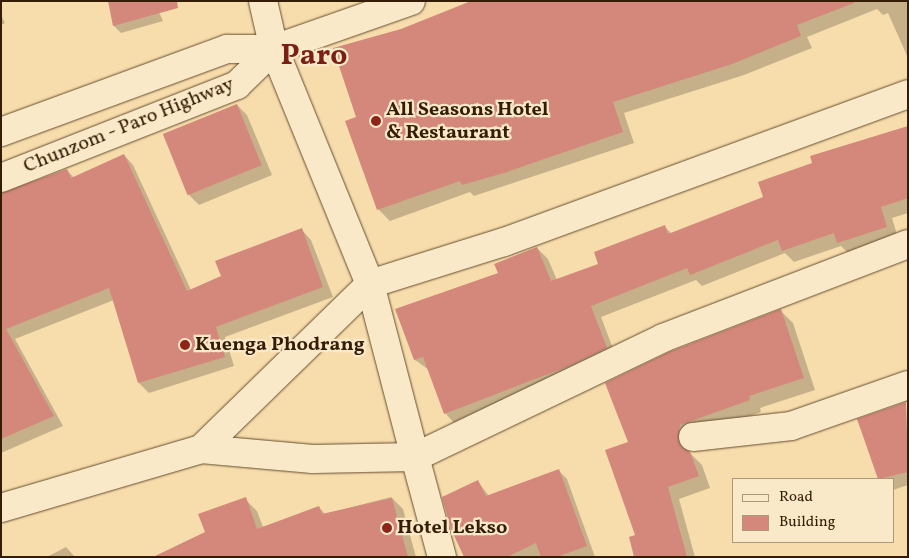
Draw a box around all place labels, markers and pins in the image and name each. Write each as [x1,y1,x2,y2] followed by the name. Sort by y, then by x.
[386,98,549,145] place label: All Seasons Hotel & Restaurant
[370,115,382,127] marker: All Seasons Hotel & Restaurant
[195,333,365,357] place label: Kuenga Phodrang
[179,339,191,351] marker: Kuenga Phodrang
[397,516,508,540] place label: Hotel Lekso
[381,522,393,534] marker: Hotel Lekso

